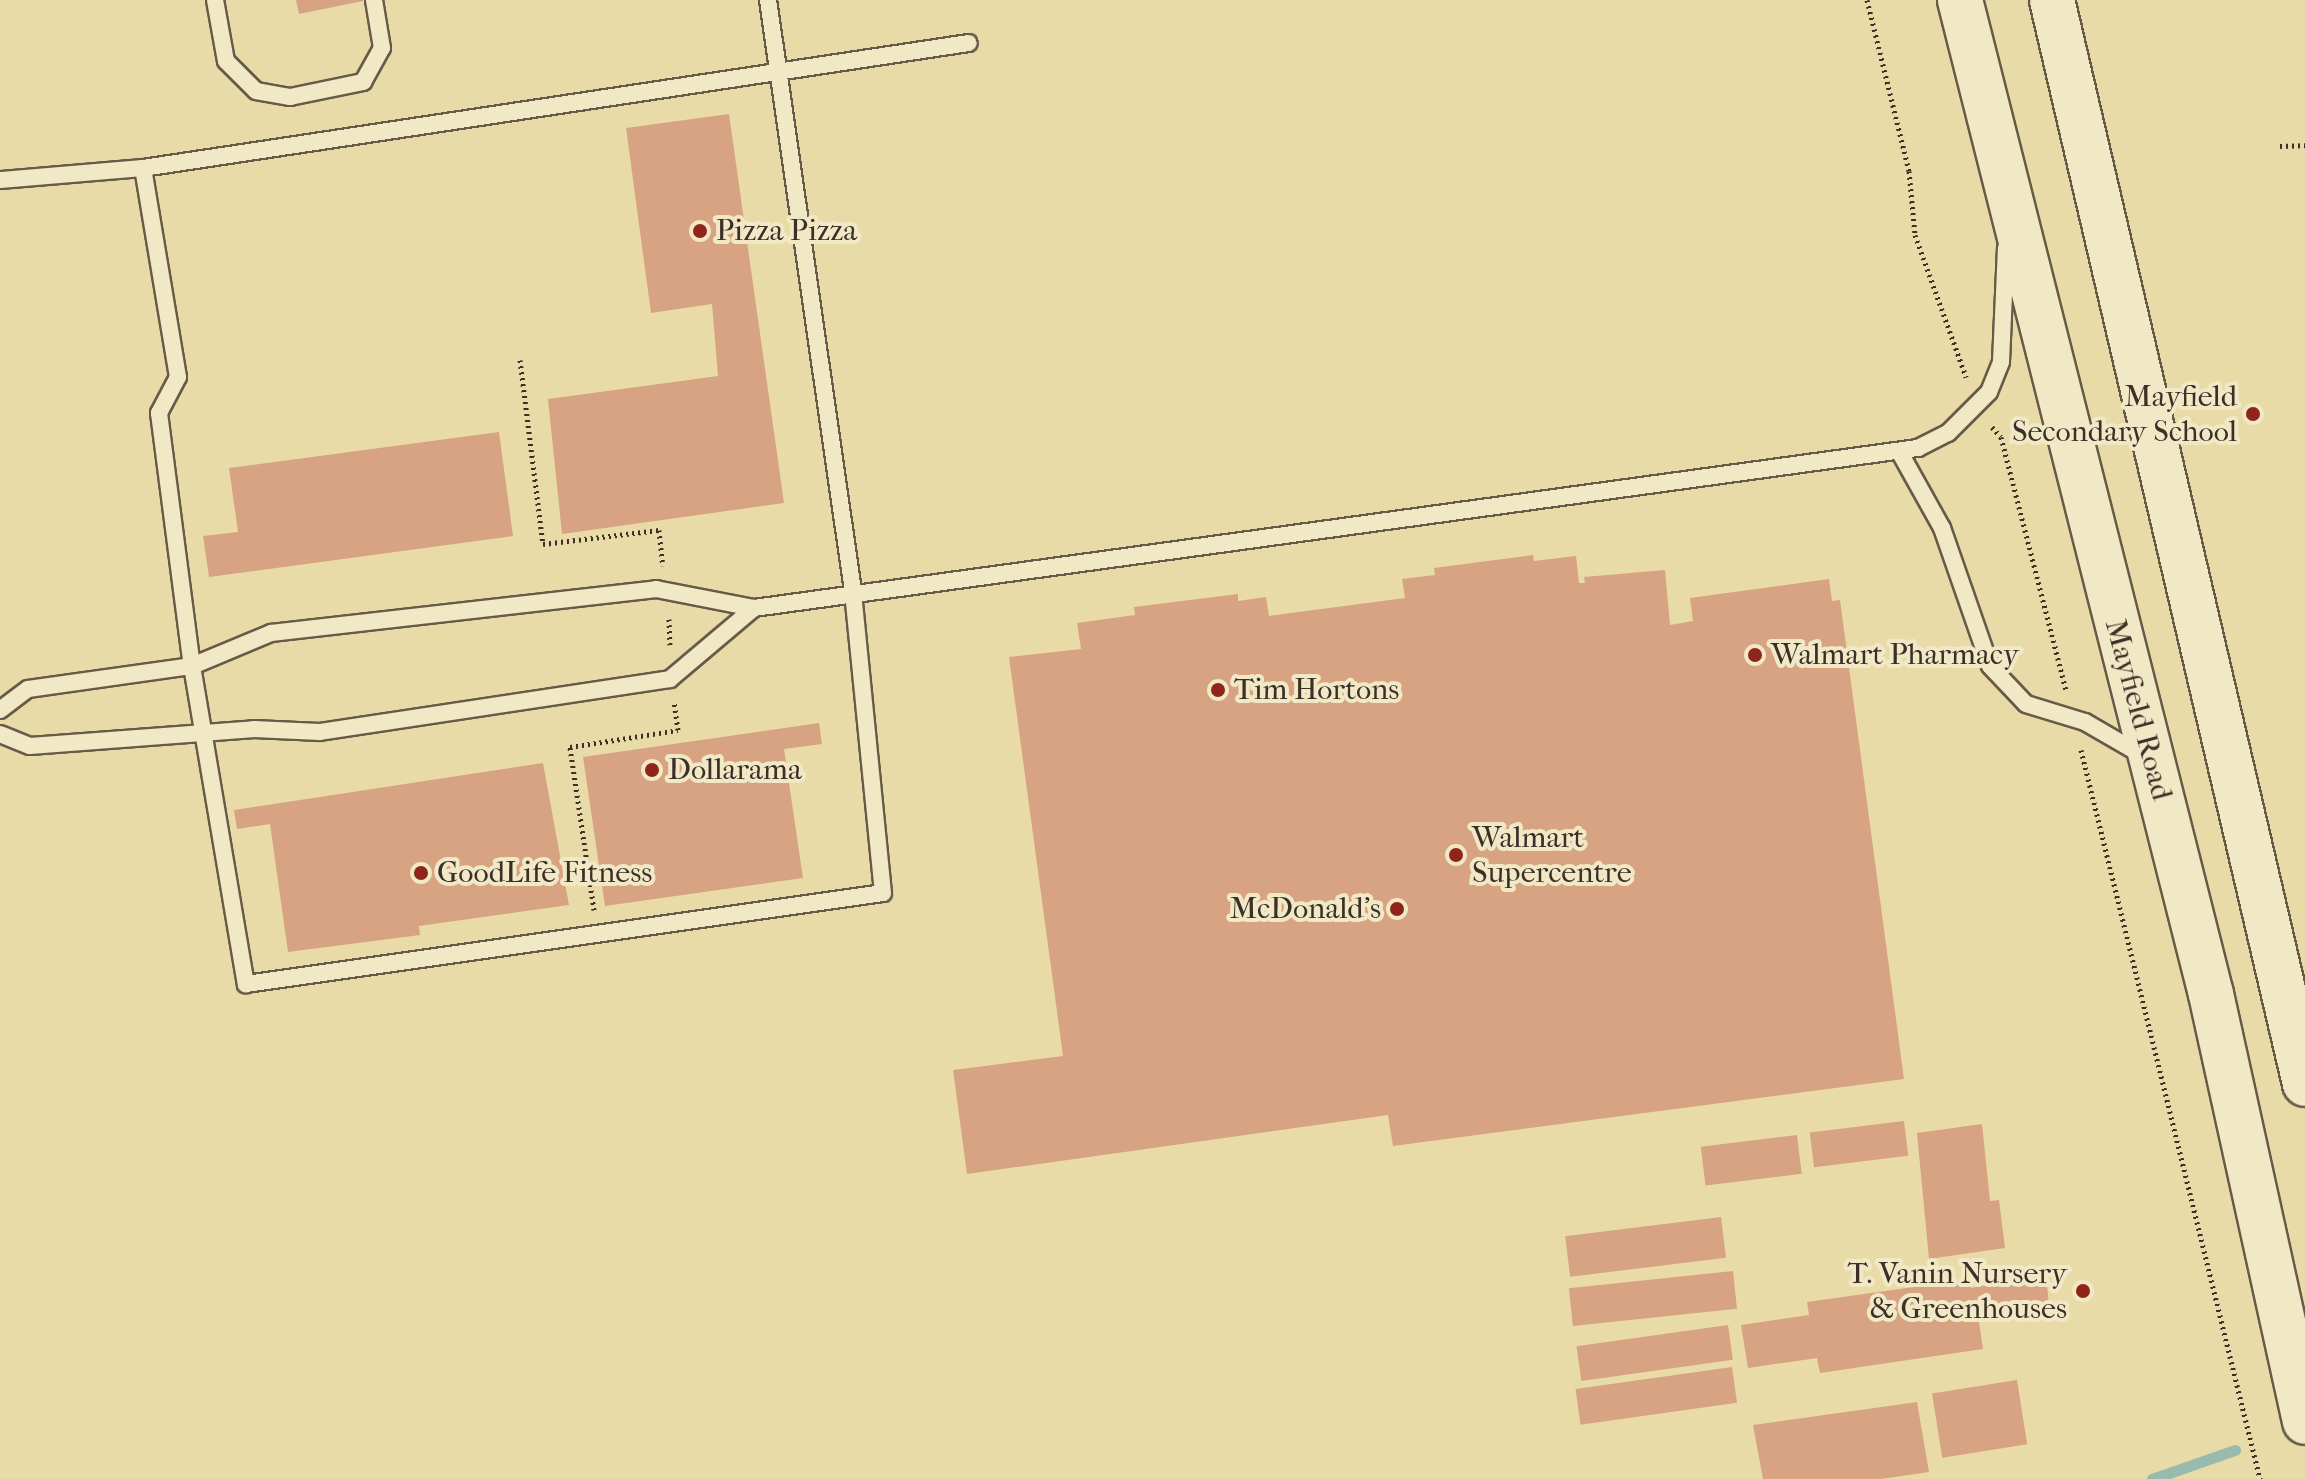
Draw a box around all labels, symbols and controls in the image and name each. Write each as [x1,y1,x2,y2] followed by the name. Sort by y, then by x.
[716,213,857,249] place label: Pizza Pizza
[691,222,709,240] marker: Pizza Pizza
[2012,379,2237,450] place label: Mayfield Secondary School
[2244,405,2262,423] marker: Mayfield Secondary School
[2097,616,2179,804] street label: Mayfield Road
[1771,637,2019,673] place label: Walmart Pharmacy
[1746,646,1764,664] marker: Walmart Pharmacy
[1234,672,1399,708] place label: Tim Hortons
[1209,681,1227,699] marker: Tim Hortons
[668,752,802,788] place label: Dollarama
[643,761,661,779] marker: Dollarama
[1472,820,1632,890] place label: Walmart Supercentre
[1447,846,1465,864] marker: Walmart Supercentre
[437,855,652,891] place label: GoodLife Fitness
[412,864,430,882] marker: GoodLife Fitness
[1230,891,1381,927] place label: McDonald's
[1388,900,1406,918] marker: McDonald's
[1848,1256,2067,1326] place label: T. Vanin Nursery & Greenhouses
[2074,1282,2092,1300] marker: T. Vanin Nursery & Greenhouses

